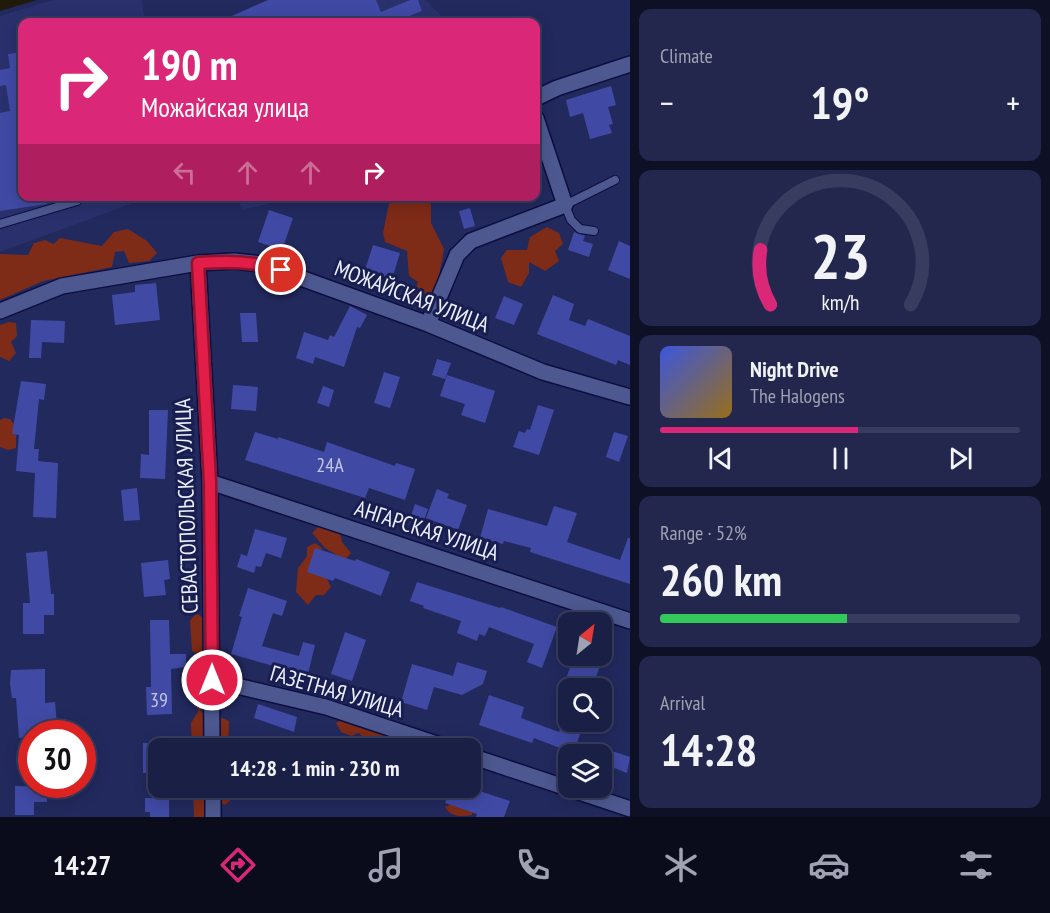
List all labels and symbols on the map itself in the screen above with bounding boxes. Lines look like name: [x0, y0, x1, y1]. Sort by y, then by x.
pin: [255, 244, 306, 295]
street label: МОЖАЙСКАЯ УЛИЦА: [331, 254, 494, 339]
street label: СЕВАСТОПОЛЬСКАЯ УЛИЦА: [168, 397, 204, 614]
house number: 24А: [316, 452, 344, 478]
street label: АНГАРСКАЯ УЛИЦА: [351, 494, 503, 567]
north arrow: [558, 612, 612, 666]
position arrow: [180, 648, 244, 712]
street label: ГАЗЕТНАЯ УЛИЦА: [267, 659, 408, 724]
house number: 39: [150, 687, 168, 713]
speed limit sign: 30: [18, 720, 96, 798]

